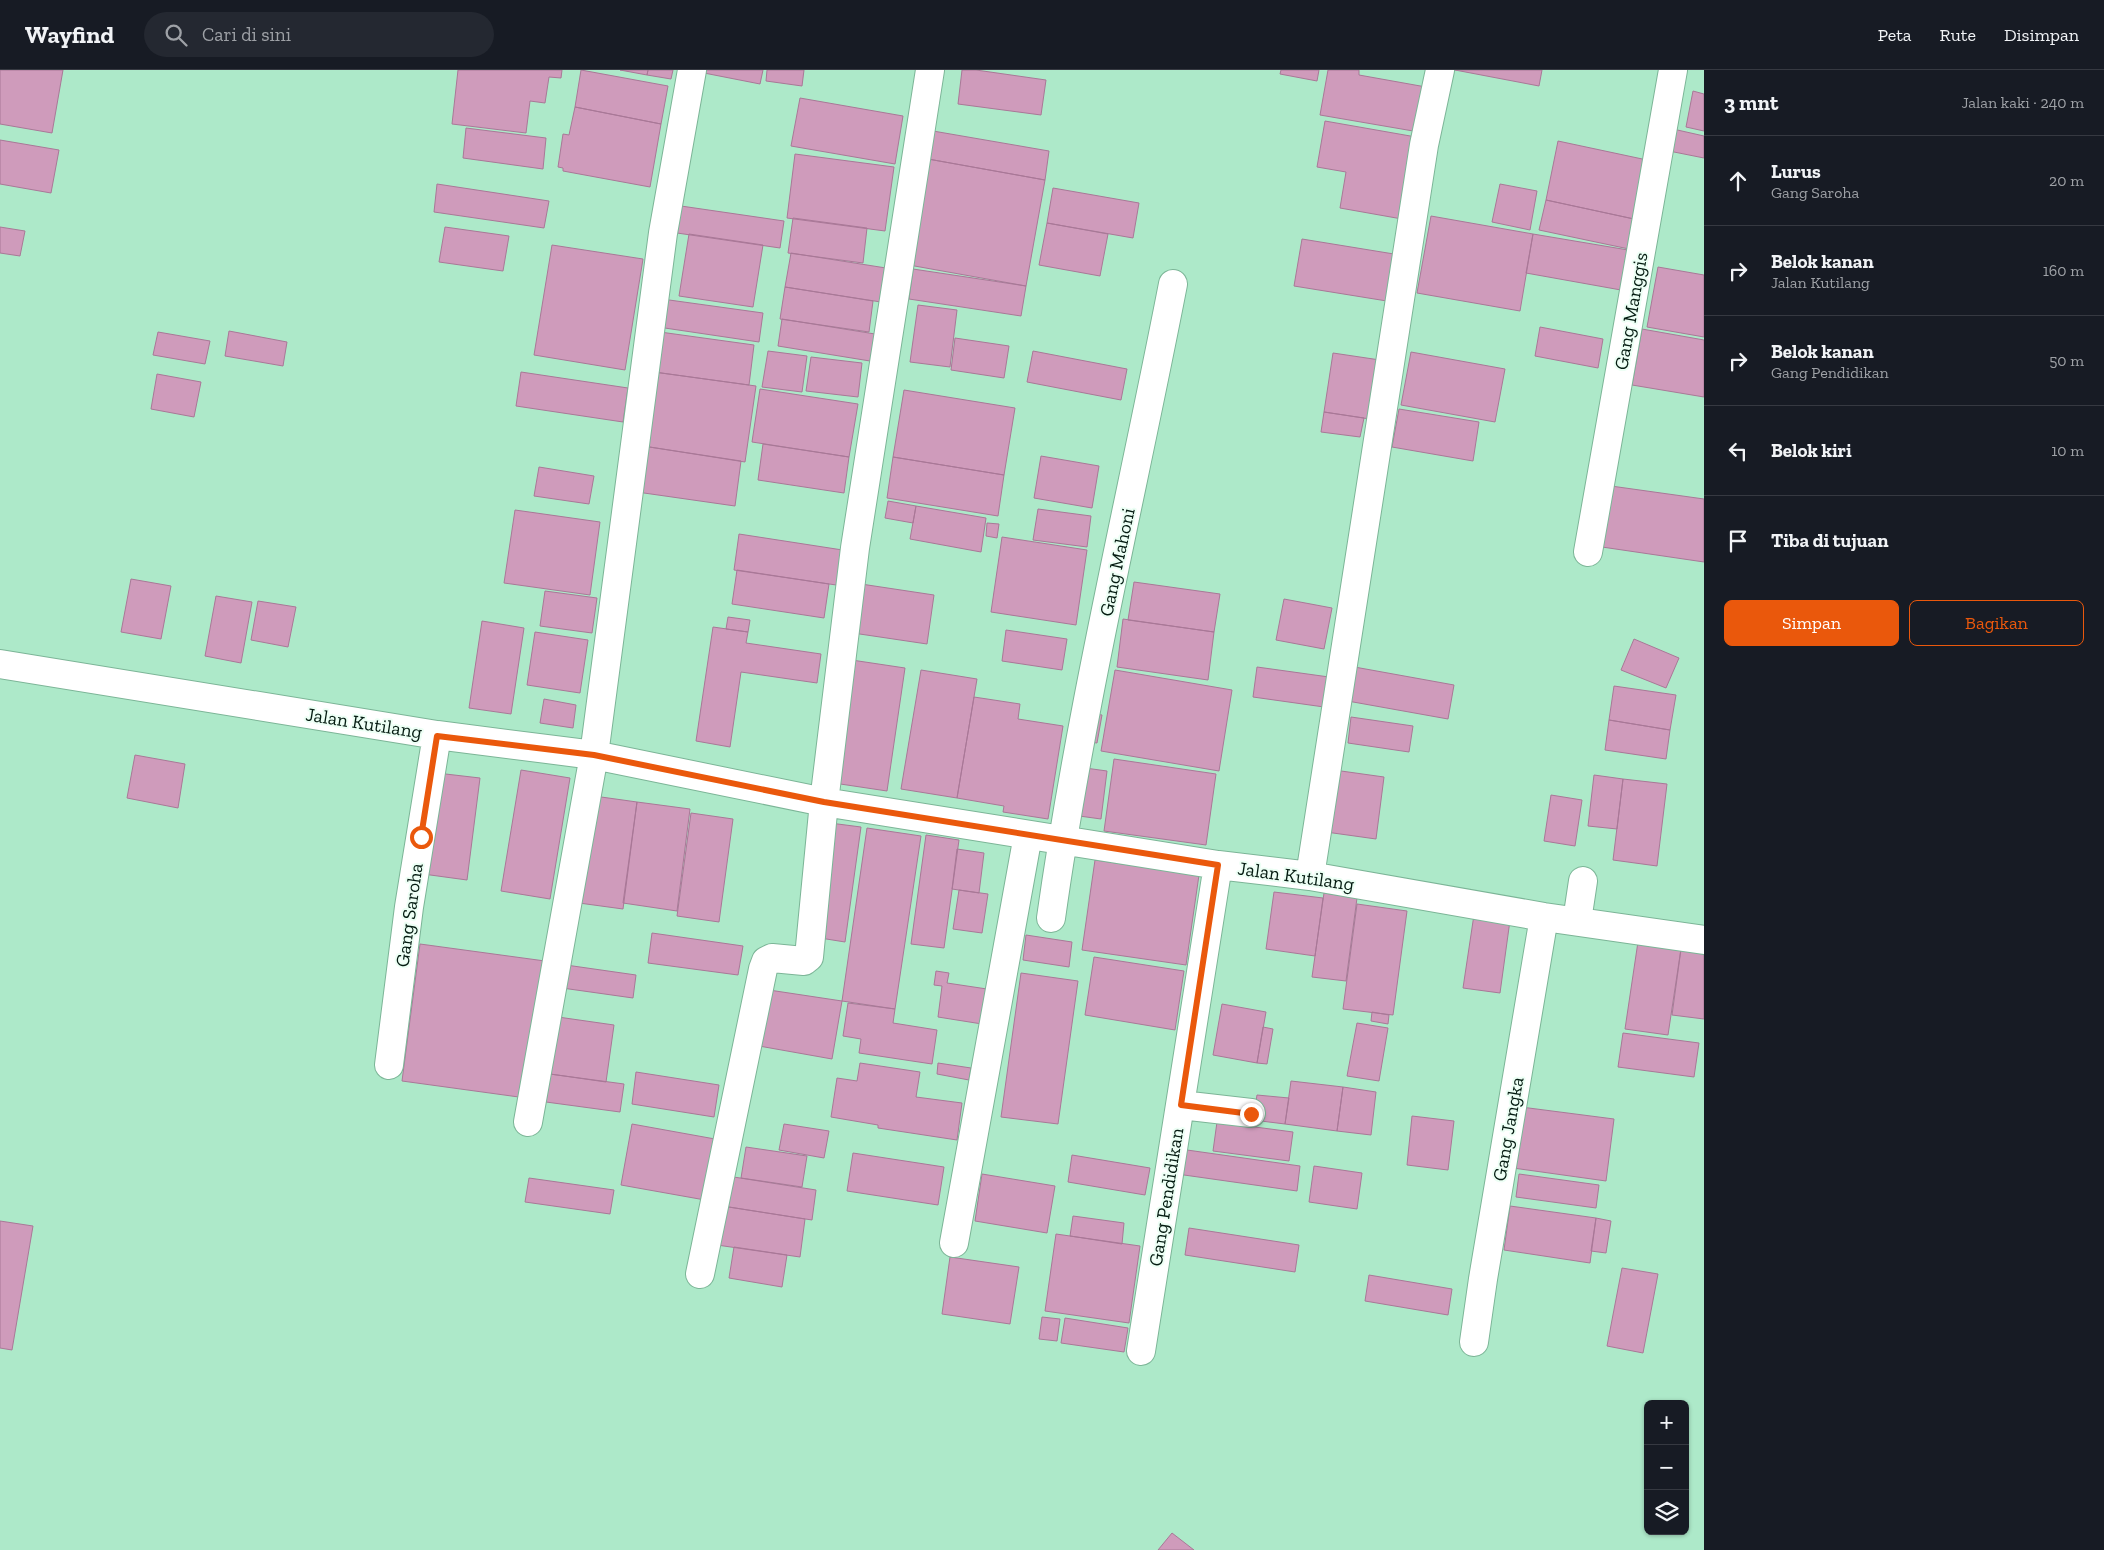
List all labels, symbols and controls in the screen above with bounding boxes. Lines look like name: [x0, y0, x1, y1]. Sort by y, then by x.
search box: [144, 12, 494, 57]
text: Wayfind: [25, 20, 114, 49]
icon: search: [162, 21, 190, 49]
text: Cari di sini: [202, 23, 291, 46]
text: Peta: [1878, 24, 1912, 46]
text: Rute: [1940, 24, 1976, 46]
text: Disimpan: [2004, 24, 2079, 46]
text: 3 mnt: [1724, 90, 1778, 115]
text: Jalan kaki · 240 m: [1961, 93, 2084, 112]
text: Lurus: [1771, 160, 1821, 183]
icon: ahead: [1724, 167, 1752, 195]
text: 20 m: [2049, 171, 2084, 190]
text: Gang Saroha: [1771, 183, 1859, 202]
street label: Gang Manggis: [1609, 250, 1653, 372]
text: Belok kanan: [1771, 250, 1874, 273]
icon: right: [1724, 257, 1752, 285]
text: 160 m: [2043, 261, 2084, 280]
text: Jalan Kutilang: [1771, 273, 1870, 292]
text: Belok kanan: [1771, 340, 1874, 363]
icon: right: [1724, 347, 1752, 375]
text: 50 m: [2049, 351, 2084, 370]
text: Gang Pendidikan: [1771, 363, 1889, 382]
icon: left: [1724, 437, 1752, 465]
text: Belok kiri: [1771, 439, 1852, 462]
text: 10 m: [2051, 441, 2084, 460]
street label: Gang Mahoni: [1094, 506, 1140, 618]
icon: arrive: [1724, 527, 1752, 555]
text: Tiba di tujuan: [1771, 529, 1888, 552]
button: Simpan: [1724, 600, 1899, 646]
button: Bagikan: [1909, 600, 2084, 646]
street label: Jalan Kutilang: [304, 702, 424, 744]
route start: [410, 826, 433, 849]
street label: Jalan Kutilang: [1236, 856, 1356, 896]
street label: Gang Saroha: [390, 862, 428, 968]
street label: Gang Jangka: [1488, 1075, 1528, 1183]
route end: [1240, 1103, 1263, 1126]
street label: Gang Pendidikan: [1144, 1126, 1188, 1268]
map controls: [1644, 1400, 1689, 1535]
button: +: [1644, 1400, 1689, 1445]
button: −: [1644, 1445, 1689, 1490]
button: layers: [1644, 1490, 1689, 1535]

